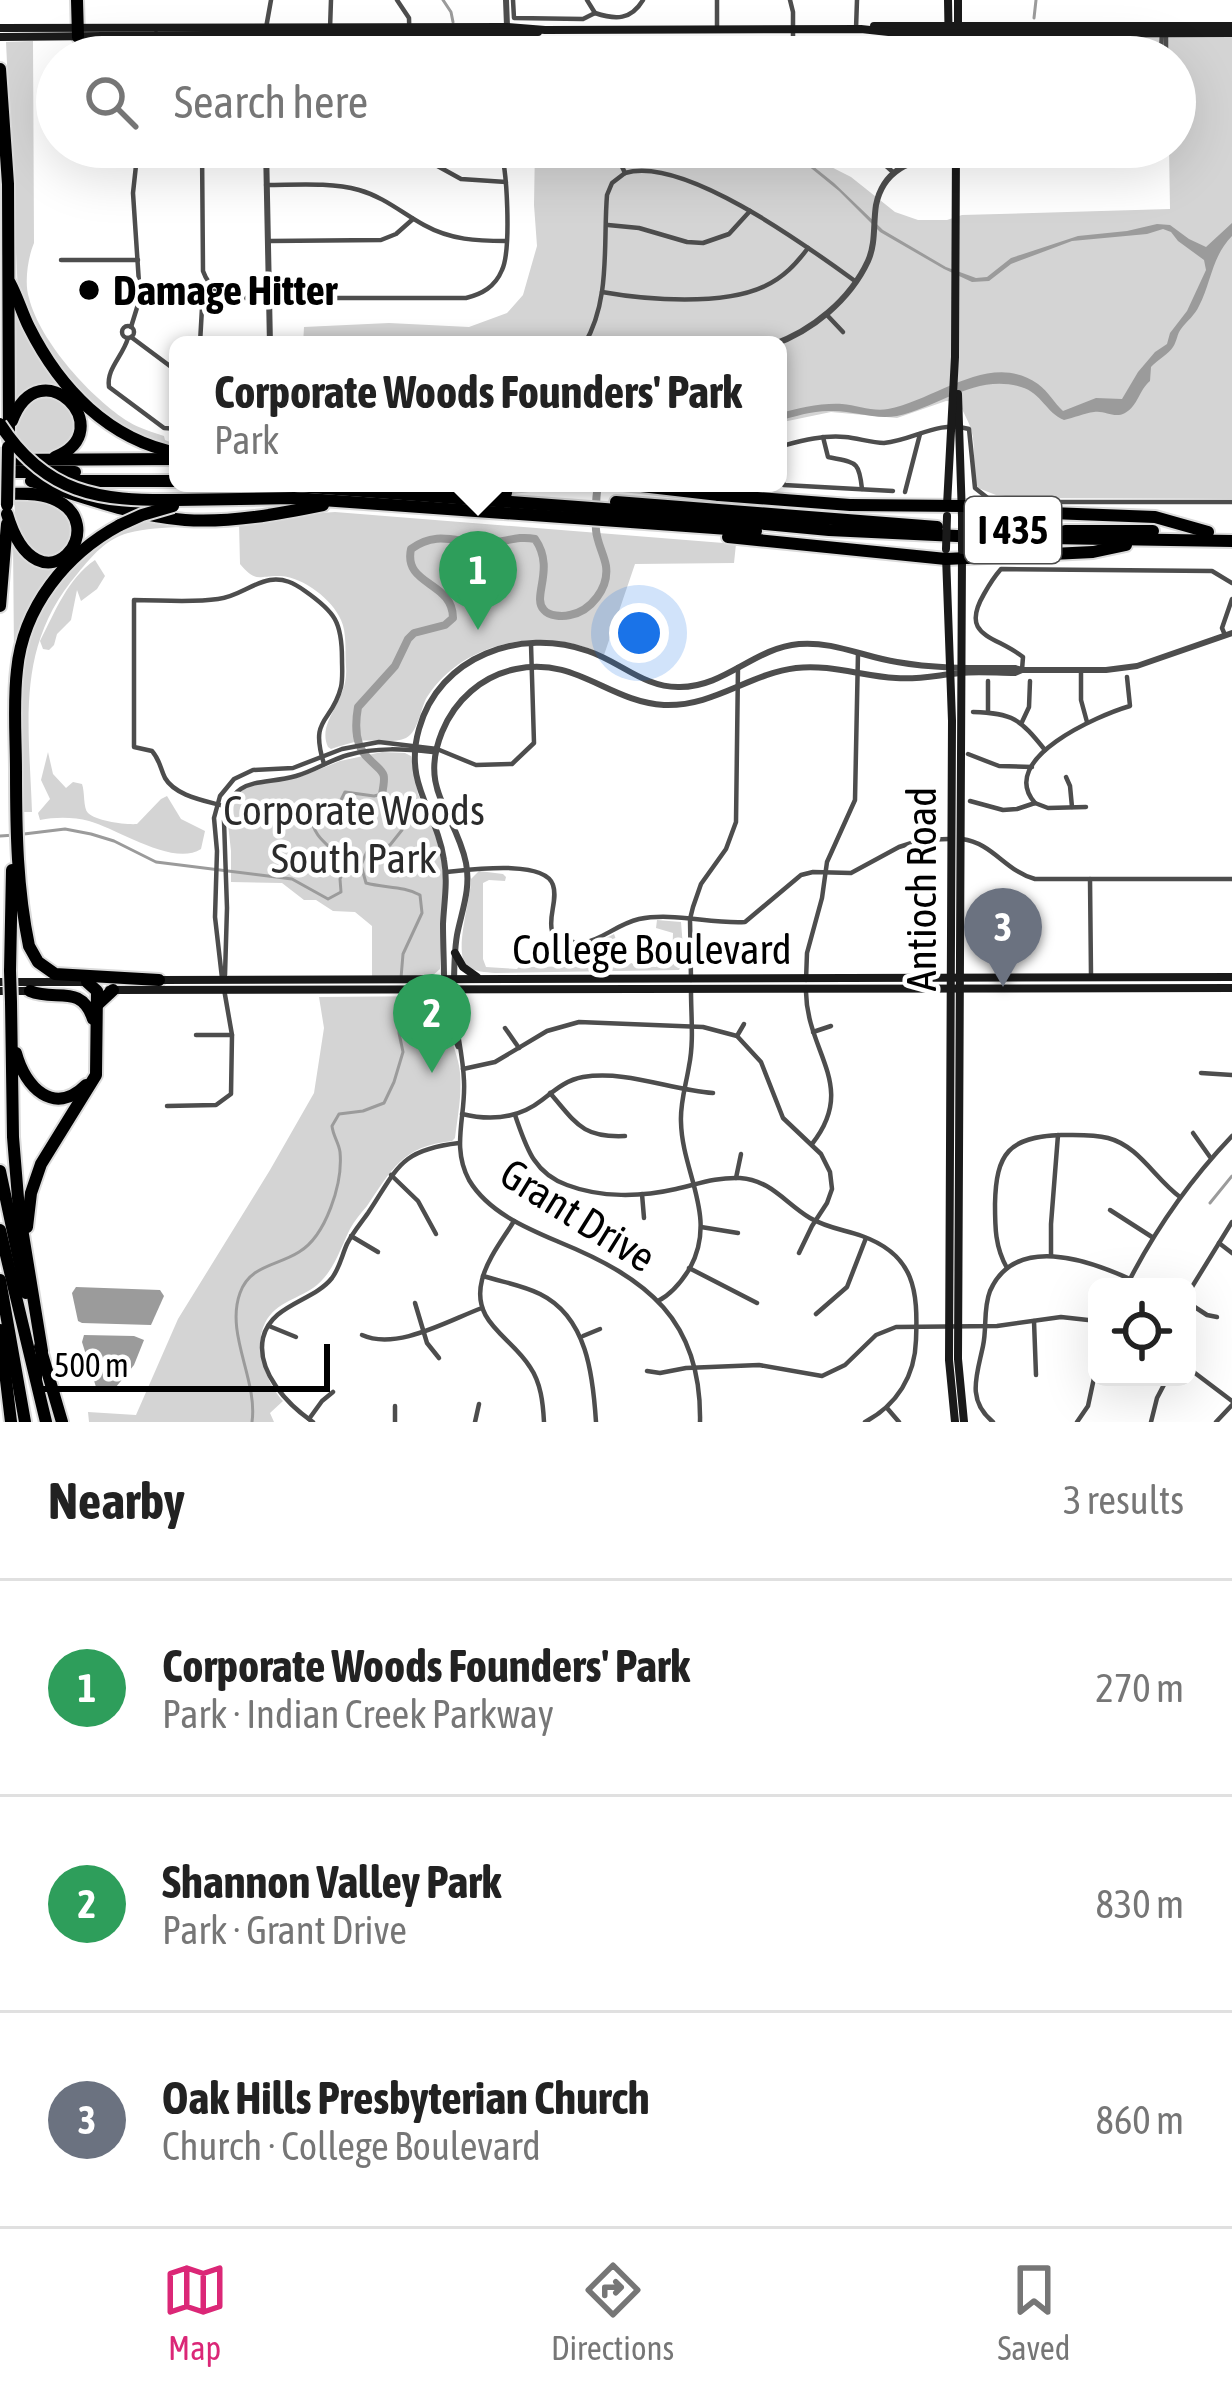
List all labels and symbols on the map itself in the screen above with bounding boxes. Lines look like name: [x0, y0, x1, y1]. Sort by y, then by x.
place label: Damage Hitter: [113, 266, 339, 314]
marker: Damage Hitter: [76, 277, 102, 303]
road number: I 435: [965, 497, 1061, 563]
pin: 1: [439, 531, 517, 630]
your location: [609, 603, 669, 663]
park label: Corporate Woods South Park: [223, 786, 485, 882]
street label: Antioch Road: [897, 787, 945, 991]
pin: 3: [964, 888, 1042, 987]
street label: College Boulevard: [512, 925, 792, 973]
pin: 2: [393, 974, 471, 1073]
street label: Grant Drive: [492, 1149, 664, 1281]
scale bar: [36, 1338, 330, 1391]

